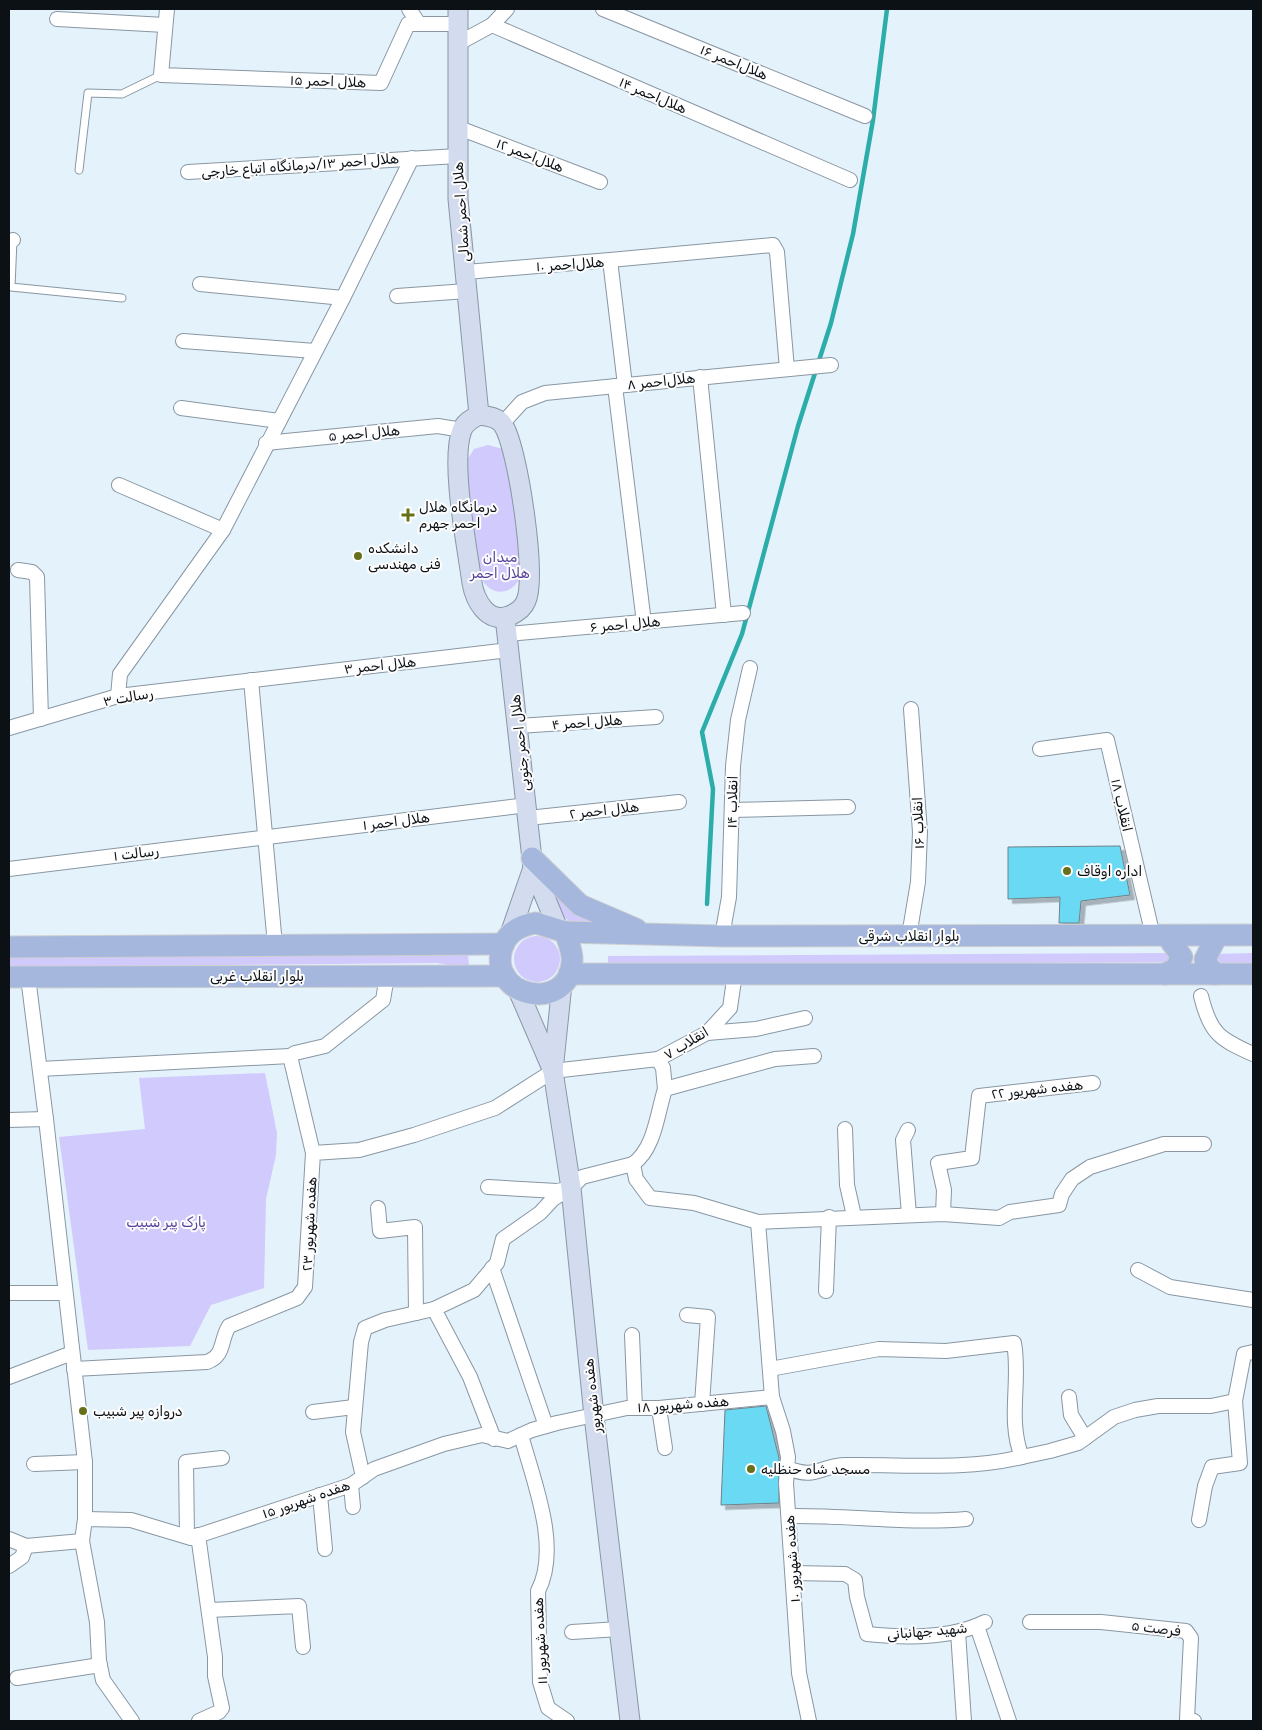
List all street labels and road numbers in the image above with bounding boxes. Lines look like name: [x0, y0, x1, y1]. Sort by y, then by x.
street label: هلال‌احمر ۱۶: [697, 41, 770, 84]
street label: هلال احمر ۱۵: [290, 72, 366, 91]
street label: هلال‌احمر ۱۴: [616, 74, 689, 117]
street label: هلال‌احمر ۱۲: [494, 135, 566, 176]
street label: هلال احمر ۱۳/درمانگاه اتباع خارجی: [201, 150, 400, 183]
street label: هلال احمر شمالی: [450, 161, 473, 263]
street label: هلال‌احمر ۱۰: [535, 254, 605, 275]
street label: هلال‌احمر ۸: [626, 369, 696, 394]
street label: هلال احمر ۵: [327, 422, 401, 445]
street label: هلال احمر ۶: [589, 613, 661, 636]
street label: هلال احمر ۳: [343, 653, 417, 678]
street label: رسالت ۳: [102, 685, 154, 710]
street label: هلال احمر جنوبی: [507, 694, 534, 792]
street label: هلال احمر ۴: [551, 712, 623, 733]
street label: انقلاب ۱۴: [724, 775, 741, 829]
street label: انقلاب ۱۸: [1107, 777, 1136, 833]
street label: انقلاب ۱۶: [909, 796, 928, 850]
street label: هلال احمر ۲: [568, 798, 640, 823]
street label: هلال احمر ۱: [362, 809, 431, 834]
street label: رسالت ۱: [112, 842, 160, 865]
street label: بلوار انقلاب شرقی: [858, 928, 960, 945]
street label: بلوار انقلاب غربی: [210, 968, 304, 985]
street label: انقلاب ۷: [661, 1023, 712, 1063]
street label: هفده شهریور ۲۲: [990, 1076, 1084, 1103]
street label: هفده شهریور ۲۳: [299, 1176, 320, 1272]
street label: هفده شهریور: [580, 1358, 605, 1435]
street label: هفده شهریور ۱۸: [637, 1393, 729, 1416]
street label: هفده شهریور ۱۵: [260, 1477, 352, 1522]
street label: هفده شهریور ۱۰: [781, 1515, 804, 1603]
street label: هفده شهریور ۱۱: [530, 1597, 551, 1685]
street label: فرصت ۵: [1130, 1617, 1182, 1640]
street label: شهید جهانبانی: [886, 1620, 968, 1643]

